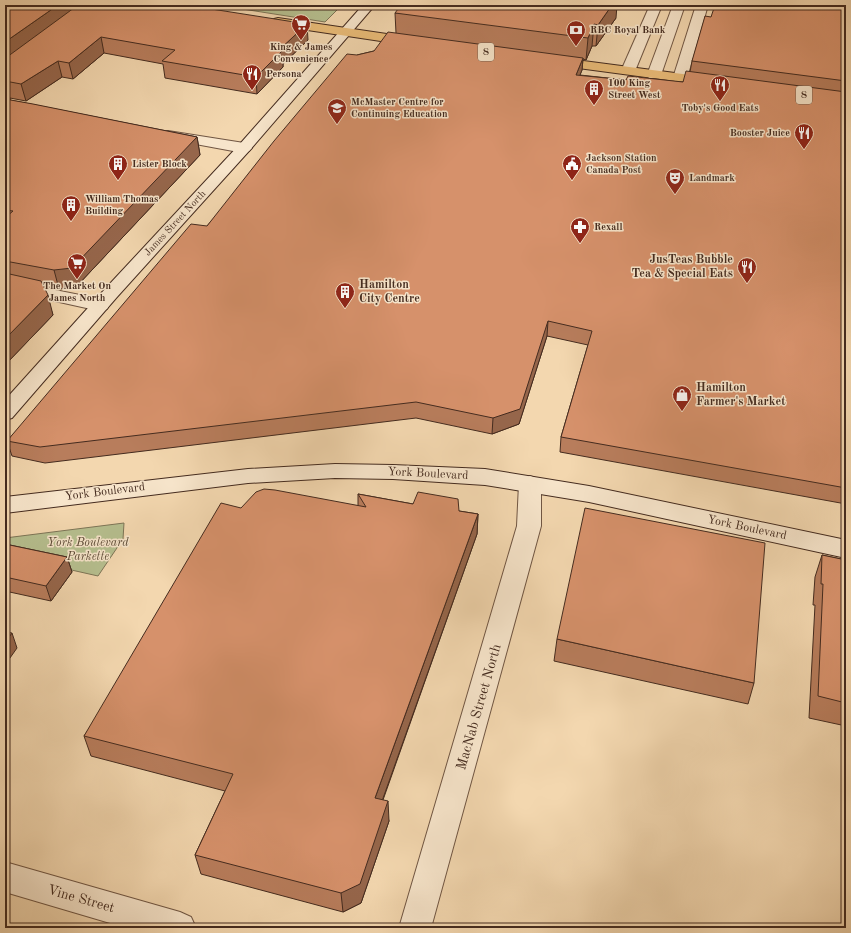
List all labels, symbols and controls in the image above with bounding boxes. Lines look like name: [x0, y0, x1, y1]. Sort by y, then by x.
supermarket icon: King & James Convenience: [290, 13, 312, 41]
bank icon: RBC Royal Bank: [565, 19, 587, 47]
place label: RBC Royal Bank: [590, 25, 666, 35]
place label: King & James Convenience: [270, 42, 332, 64]
road number: 8: [478, 43, 494, 61]
restaurant icon: Persona: [241, 63, 263, 91]
place label: Persona: [266, 69, 302, 79]
restaurant icon: Toby's Good Eats: [709, 74, 731, 102]
building icon: 100 King Street West: [583, 78, 605, 106]
place label: 100 King Street West: [608, 78, 661, 100]
road number: 8: [796, 86, 812, 104]
school or university icon: McMaster Centre for Continuing Education: [326, 97, 348, 125]
place label: McMaster Centre for Continuing Education: [351, 97, 448, 119]
place label: Toby's Good Eats: [682, 103, 758, 113]
restaurant icon: Booster Juice: [793, 122, 815, 150]
place label: Booster Juice: [730, 128, 790, 138]
building icon: Lister Block: [107, 153, 129, 181]
public building icon: Jackson Station Canada Post: [561, 153, 583, 181]
place label: Jackson Station Canada Post: [586, 153, 657, 175]
place label: Lister Block: [132, 159, 187, 169]
theatre icon: Landmark: [664, 167, 686, 195]
place label: Landmark: [689, 173, 735, 183]
street label: James Street North: [142, 188, 208, 258]
building icon: William Thomas Building: [60, 194, 82, 222]
place label: William Thomas Building: [85, 194, 158, 216]
pharmacy icon: Rexall: [569, 216, 591, 244]
place label: Rexall: [594, 222, 622, 232]
supermarket icon: The Market On James North: [66, 252, 88, 280]
place label: JusTeas Bubble Tea & Special Eats: [631, 254, 733, 280]
restaurant icon: JusTeas Bubble Tea & Special Eats: [736, 256, 758, 284]
place label: Hamilton City Centre: [359, 279, 420, 305]
place label: The Market On James North: [43, 281, 111, 303]
building icon: Hamilton City Centre: [334, 281, 356, 309]
place label: Hamilton Farmer's Market: [696, 382, 786, 408]
shop icon: Hamilton Farmer's Market: [671, 384, 693, 412]
street label: York Boulevard: [387, 466, 469, 482]
street label: York Boulevard: [64, 481, 146, 503]
street label: York Boulevard: [706, 514, 788, 542]
park label: York Boulevard Parkette: [47, 537, 129, 563]
street label: MacNab Street North: [454, 642, 504, 772]
street label: Vine Street: [46, 883, 116, 915]

